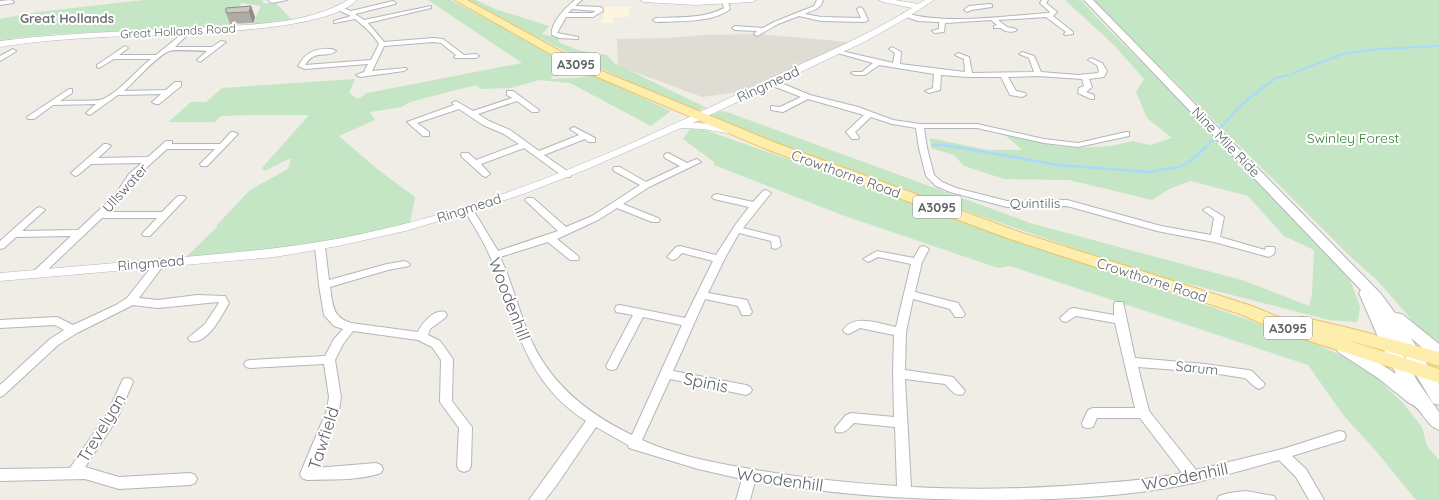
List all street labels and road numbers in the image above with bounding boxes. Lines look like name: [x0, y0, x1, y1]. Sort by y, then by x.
street label: Great Hollands Road: [120, 20, 236, 42]
road number: A3095: [552, 53, 600, 75]
street label: Ringmead: [734, 62, 802, 106]
street label: Nine Mile Ride: [1188, 103, 1264, 181]
street label: Crowthorne Road: [789, 146, 903, 202]
street label: Ullswater: [98, 159, 152, 216]
street label: Ringmead: [434, 189, 504, 227]
street label: Quintilis: [1010, 194, 1060, 212]
road number: A3095: [913, 196, 961, 218]
street label: Ringmead: [117, 251, 185, 275]
street label: Woodenhill: [485, 254, 535, 344]
street label: Crowthorne Road: [1095, 254, 1209, 306]
road number: A3095: [1264, 317, 1312, 339]
street label: Sarum: [1175, 357, 1219, 379]
street label: Spinis: [682, 367, 730, 397]
street label: Trevelyan: [72, 390, 130, 466]
street label: Tawfield: [303, 404, 343, 472]
street label: Woodenhill: [1140, 457, 1230, 495]
street label: Woodenhill: [735, 463, 825, 495]

